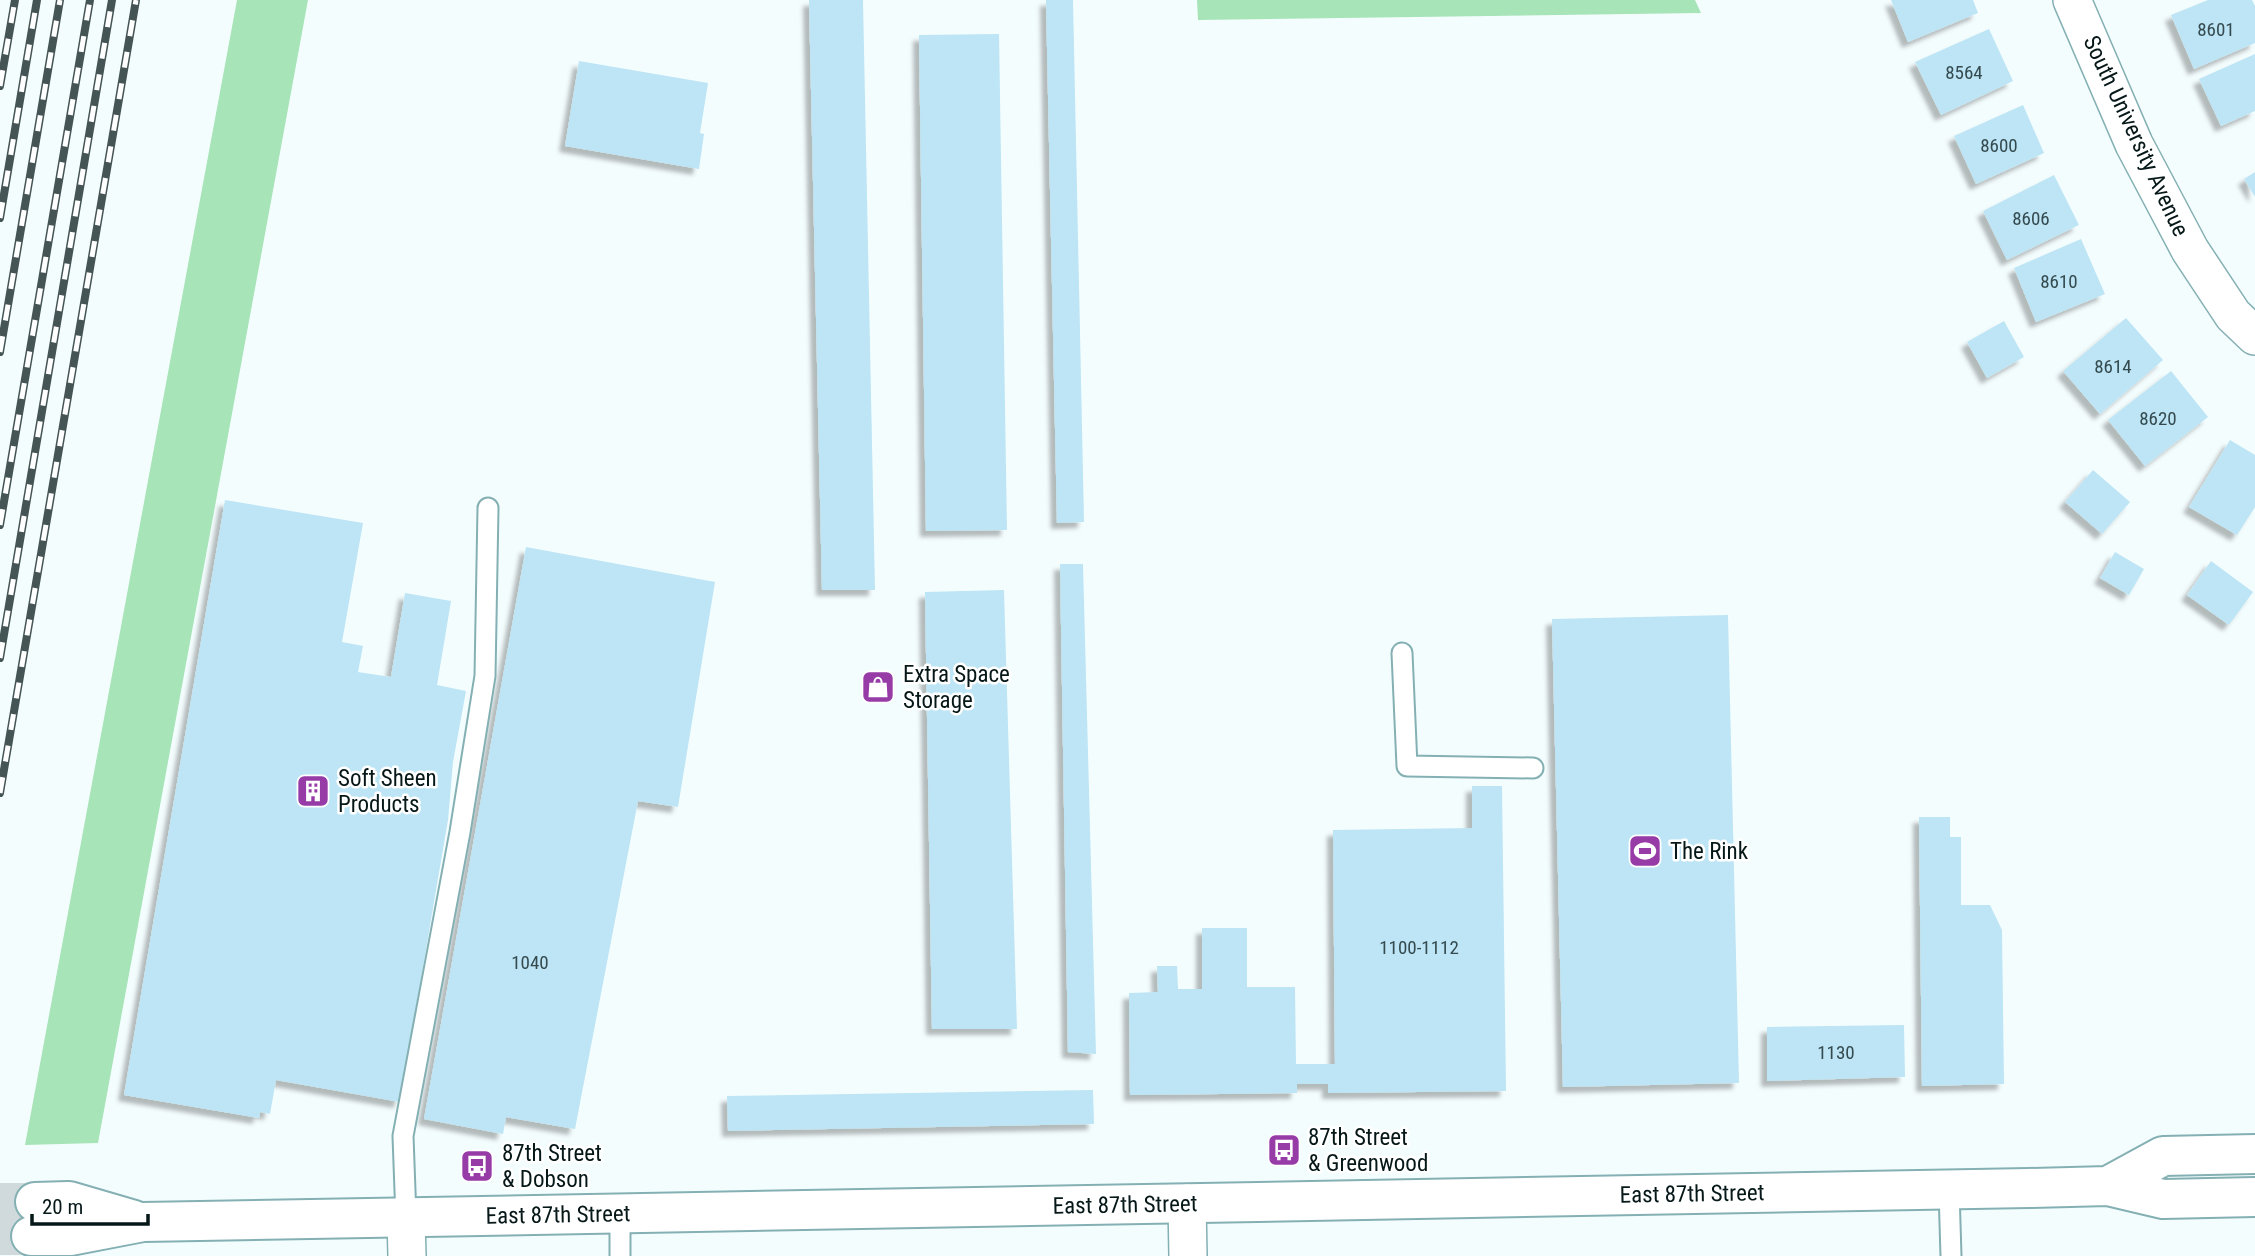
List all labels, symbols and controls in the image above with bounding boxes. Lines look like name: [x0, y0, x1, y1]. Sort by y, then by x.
house number: 8601: [2197, 18, 2235, 41]
street label: South University Avenue: [2078, 31, 2194, 241]
house number: 8564: [1945, 61, 1983, 84]
house number: 8600: [1980, 134, 2018, 157]
house number: 8606: [2012, 207, 2050, 230]
house number: 8610: [2040, 270, 2078, 293]
house number: 8614: [2094, 355, 2132, 378]
house number: 8620: [2139, 407, 2177, 430]
place label: Extra Space Storage: [903, 661, 1010, 714]
shop icon: Extra Space Storage: [859, 668, 897, 706]
place label: Soft Sheen Products: [338, 765, 437, 818]
building icon: Soft Sheen Products: [294, 772, 332, 810]
sports icon: The Rink: [1626, 832, 1664, 870]
place label: The Rink: [1670, 838, 1749, 865]
house number: 1100-1112: [1379, 936, 1459, 959]
house number: 1040: [511, 951, 549, 974]
house number: 1130: [1817, 1041, 1855, 1064]
place label: 87th Street & Greenwood: [1308, 1124, 1428, 1177]
bus stop icon: 87th Street & Greenwood: [1265, 1131, 1303, 1169]
place label: 87th Street & Dobson: [502, 1140, 602, 1193]
bus stop icon: 87th Street & Dobson: [458, 1147, 496, 1185]
street label: East 87th Street: [1619, 1179, 1765, 1209]
scale bar: [32, 1182, 147, 1226]
street label: East 87th Street: [1052, 1190, 1198, 1220]
text: 20 m: [42, 1195, 83, 1219]
street label: East 87th Street: [485, 1200, 631, 1230]

